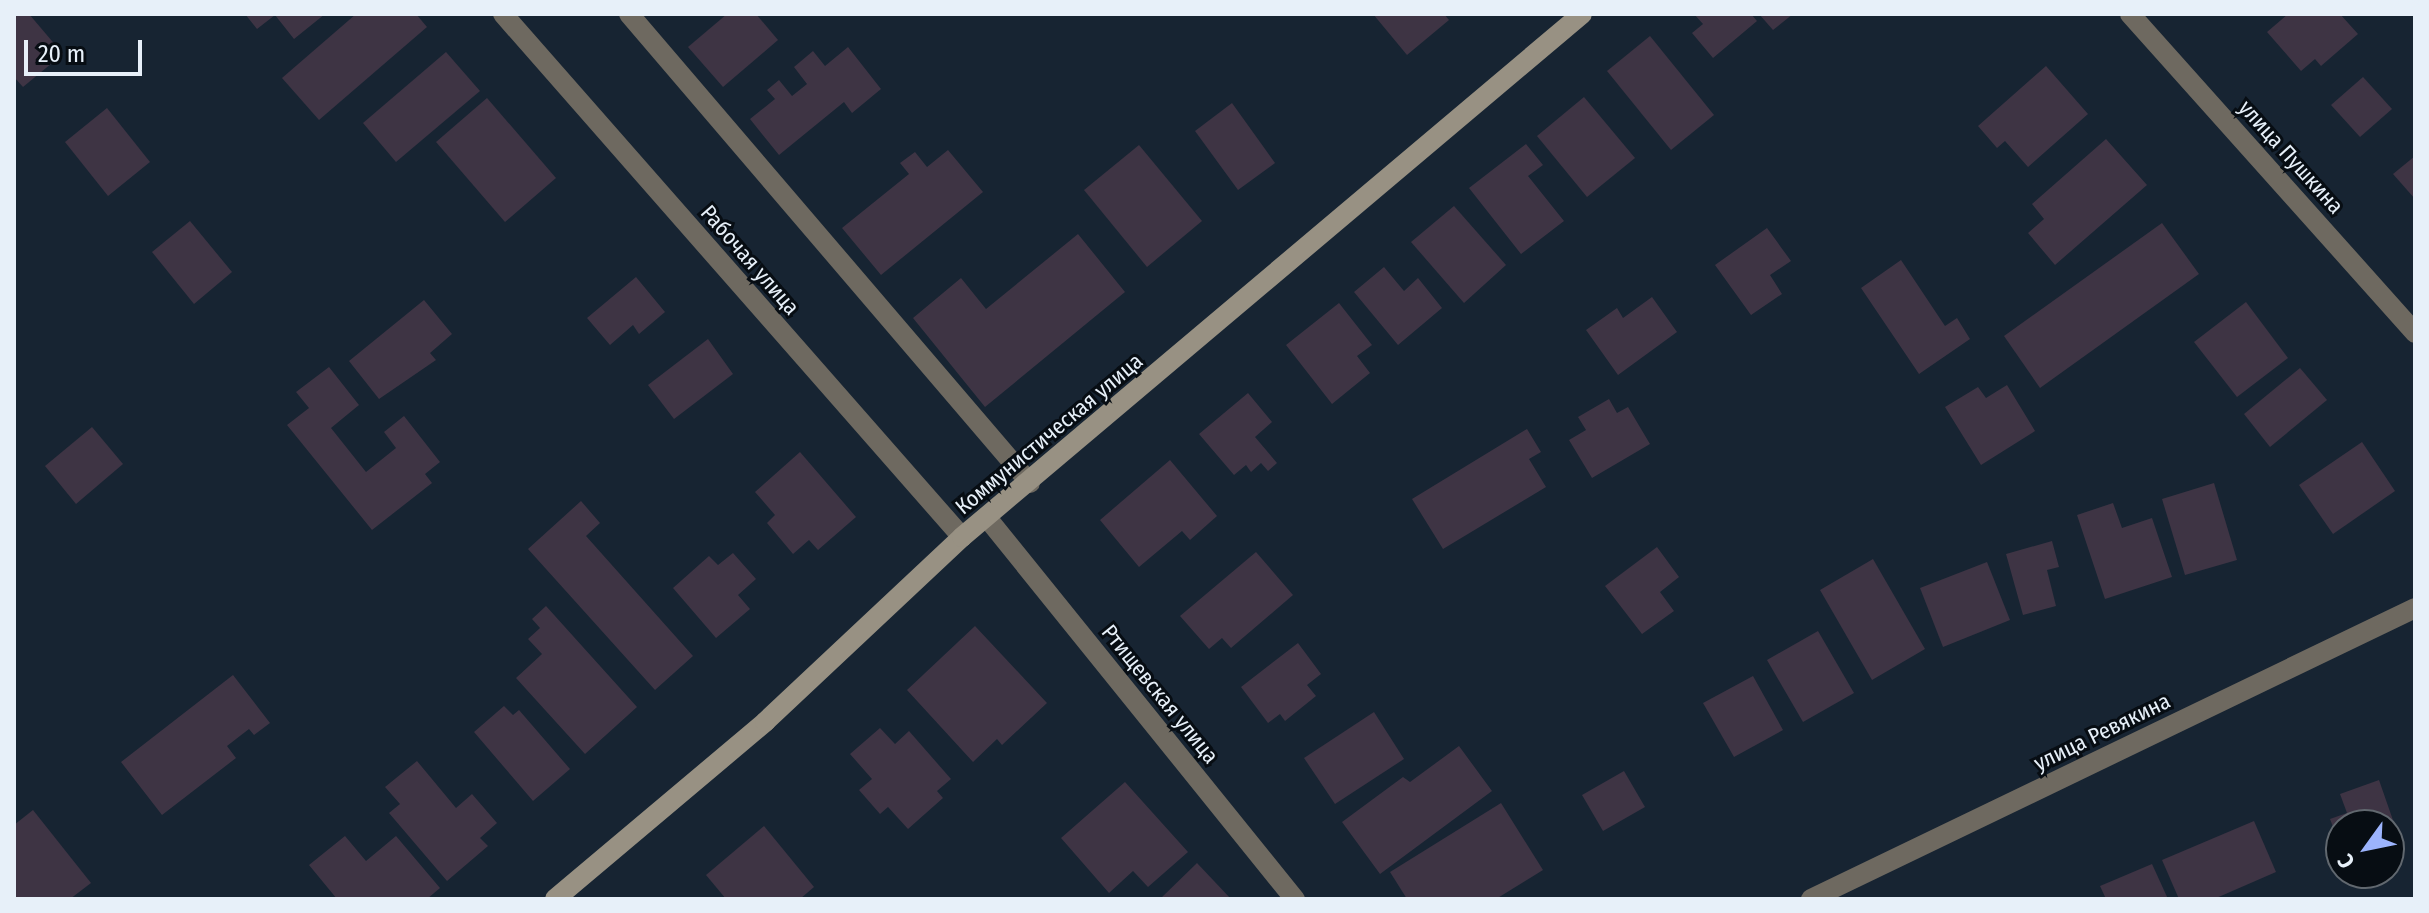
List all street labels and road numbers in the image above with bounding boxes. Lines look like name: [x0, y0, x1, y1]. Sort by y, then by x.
street label: улица Пушкина: [2233, 95, 2349, 219]
street label: Рабочая улица: [695, 200, 805, 320]
street label: Коммунистическая улица: [950, 348, 1148, 520]
street label: Ртищевская улица: [1096, 619, 1224, 769]
street label: улица Ревякина: [2029, 688, 2175, 776]

